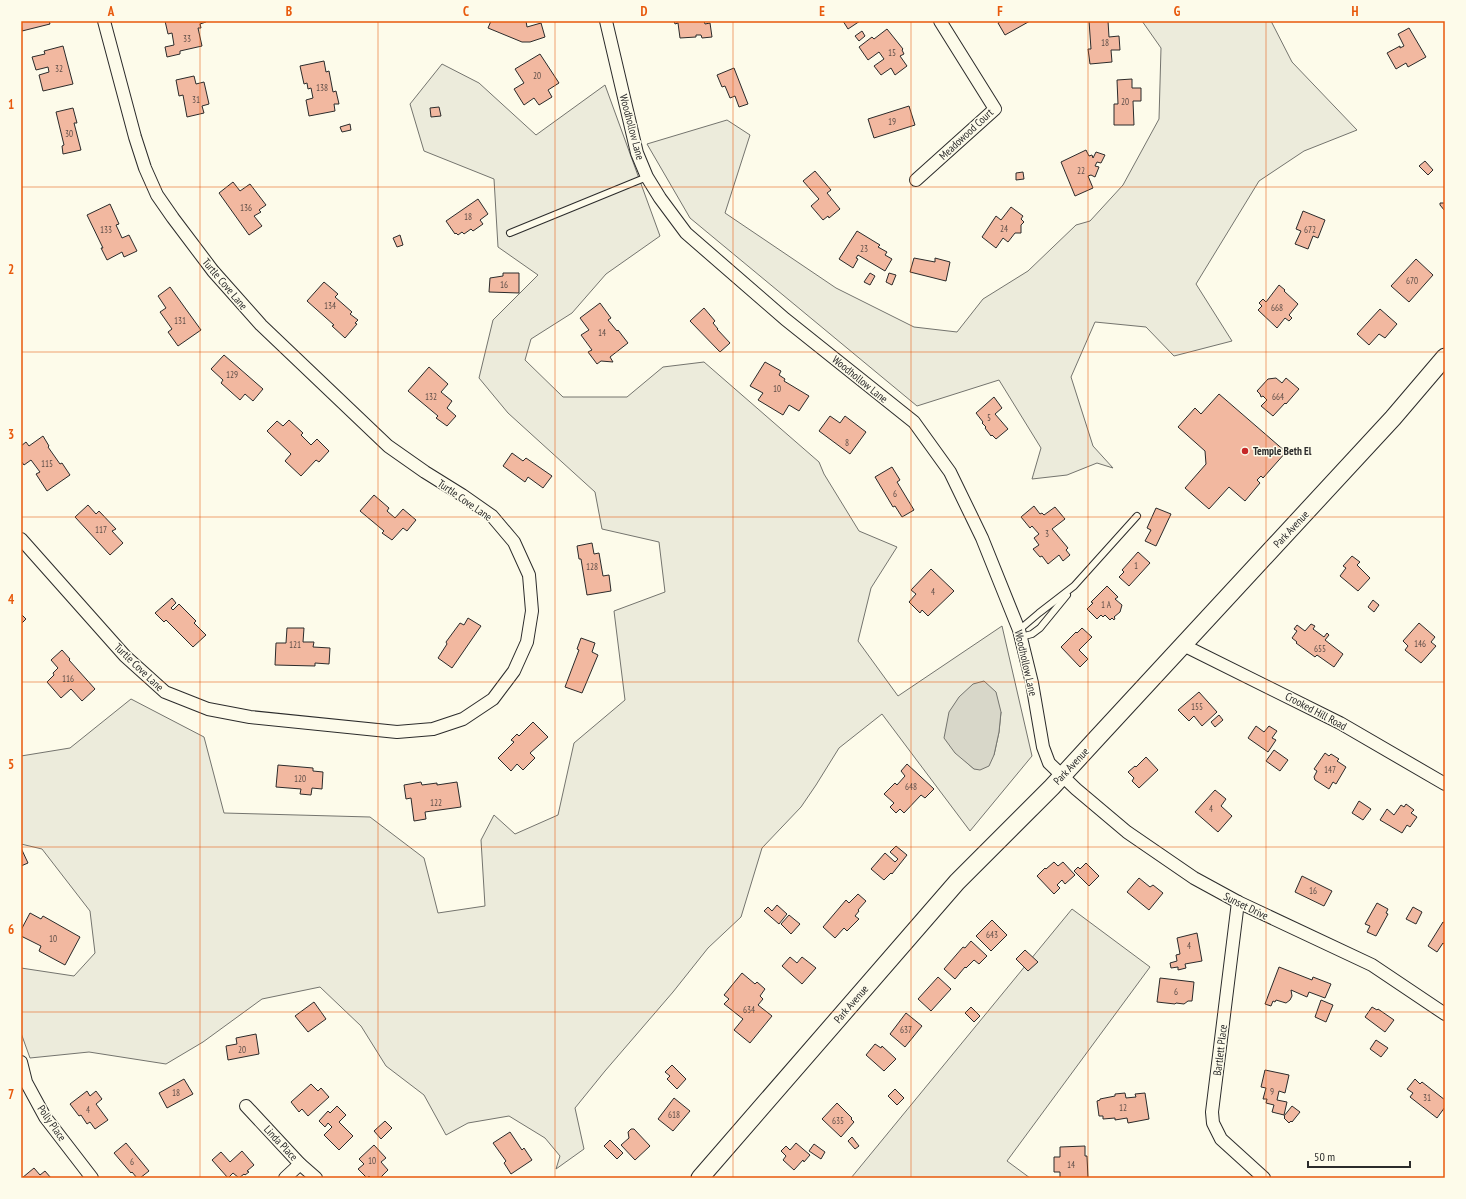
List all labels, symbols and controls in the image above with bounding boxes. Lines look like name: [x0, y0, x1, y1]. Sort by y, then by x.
text: A: [107, 3, 115, 20]
text: B: [286, 3, 292, 20]
text: C: [463, 3, 469, 20]
text: D: [641, 3, 648, 20]
text: E: [819, 3, 825, 20]
text: F: [997, 3, 1003, 20]
text: G: [1174, 3, 1181, 20]
text: H: [1352, 3, 1359, 20]
house number: 33: [183, 33, 191, 44]
house number: 18: [1101, 37, 1109, 48]
house number: 15: [888, 47, 896, 58]
house number: 32: [55, 63, 63, 74]
house number: 20: [533, 70, 541, 81]
house number: 138: [316, 82, 328, 93]
street label: Woodhollow Lane: [617, 93, 648, 162]
house number: 31: [192, 94, 200, 105]
text: 1: [8, 96, 14, 113]
house number: 20: [1121, 96, 1129, 107]
street label: Meadowood Court: [936, 105, 996, 163]
house number: 19: [888, 116, 896, 127]
house number: 30: [65, 128, 73, 139]
house number: 22: [1077, 165, 1085, 176]
house number: 136: [240, 202, 252, 213]
house number: 18: [464, 211, 472, 222]
house number: 24: [1000, 223, 1008, 234]
house number: 133: [100, 224, 112, 235]
house number: 672: [1304, 224, 1316, 235]
house number: 23: [860, 243, 868, 254]
street label: Turtle Cove Lane: [199, 255, 251, 313]
text: 2: [8, 261, 14, 278]
house number: 670: [1406, 275, 1418, 286]
house number: 16: [500, 279, 508, 290]
house number: 134: [324, 300, 336, 311]
house number: 668: [1271, 302, 1283, 313]
house number: 131: [174, 315, 186, 326]
house number: 14: [598, 327, 606, 338]
street label: Woodhollow Lane: [829, 352, 891, 406]
house number: 129: [226, 369, 238, 380]
house number: 10: [773, 383, 781, 394]
house number: 132: [425, 391, 437, 402]
house number: 664: [1272, 391, 1284, 402]
house number: 5: [987, 412, 991, 423]
text: 3: [8, 426, 14, 443]
house number: 8: [845, 437, 849, 448]
place label: Temple Beth El: [1253, 444, 1312, 458]
marker: Temple Beth El: [1240, 446, 1250, 456]
house number: 115: [41, 458, 53, 469]
street label: Turtle Cove Lane: [435, 476, 495, 524]
house number: 6: [893, 488, 897, 499]
street label: Park Avenue: [1270, 507, 1312, 551]
house number: 117: [95, 524, 107, 535]
house number: 3: [1045, 528, 1049, 539]
house number: 1: [1134, 560, 1138, 571]
house number: 128: [586, 561, 598, 572]
house number: 4: [931, 586, 935, 597]
text: 4: [8, 591, 15, 608]
house number: 1 A: [1101, 599, 1112, 610]
street label: Woodhollow Lane: [1012, 629, 1041, 698]
house number: 146: [1414, 638, 1426, 649]
house number: 121: [289, 639, 301, 650]
street label: Turtle Cove Lane: [111, 640, 167, 694]
house number: 655: [1314, 643, 1326, 654]
house number: 116: [62, 673, 74, 684]
street label: Crooked Hill Road: [1283, 689, 1349, 733]
house number: 155: [1191, 701, 1203, 712]
street label: Park Avenue: [1050, 744, 1092, 788]
text: 5: [8, 756, 14, 773]
house number: 147: [1324, 764, 1336, 775]
house number: 120: [294, 773, 306, 784]
house number: 648: [905, 781, 917, 792]
house number: 122: [430, 797, 442, 808]
house number: 4: [1209, 803, 1213, 814]
house number: 16: [1309, 885, 1317, 896]
street label: Sunset Drive: [1221, 889, 1271, 923]
text: 6: [8, 921, 14, 938]
house number: 643: [986, 929, 998, 940]
house number: 10: [49, 933, 57, 944]
house number: 4: [1187, 940, 1191, 951]
street label: Park Avenue: [831, 982, 872, 1026]
house number: 6: [1174, 986, 1178, 997]
house number: 634: [743, 1004, 755, 1015]
street label: Bartlett Place: [1210, 1023, 1230, 1076]
house number: 637: [900, 1024, 912, 1035]
house number: 20: [238, 1044, 246, 1055]
text: 7: [8, 1086, 14, 1103]
house number: 9: [1270, 1086, 1274, 1097]
house number: 18: [172, 1087, 180, 1098]
house number: 31: [1423, 1092, 1431, 1103]
street label: Polly Place: [35, 1102, 70, 1144]
house number: 12: [1119, 1102, 1127, 1113]
house number: 4: [86, 1104, 90, 1115]
house number: 618: [668, 1109, 680, 1120]
house number: 635: [832, 1115, 844, 1126]
street label: Linda Place: [261, 1122, 301, 1164]
scale bar: [1308, 1143, 1410, 1169]
text: 50 m: [1314, 1149, 1335, 1164]
house number: 10: [368, 1155, 376, 1166]
house number: 6: [130, 1156, 134, 1167]
house number: 14: [1067, 1159, 1075, 1170]

